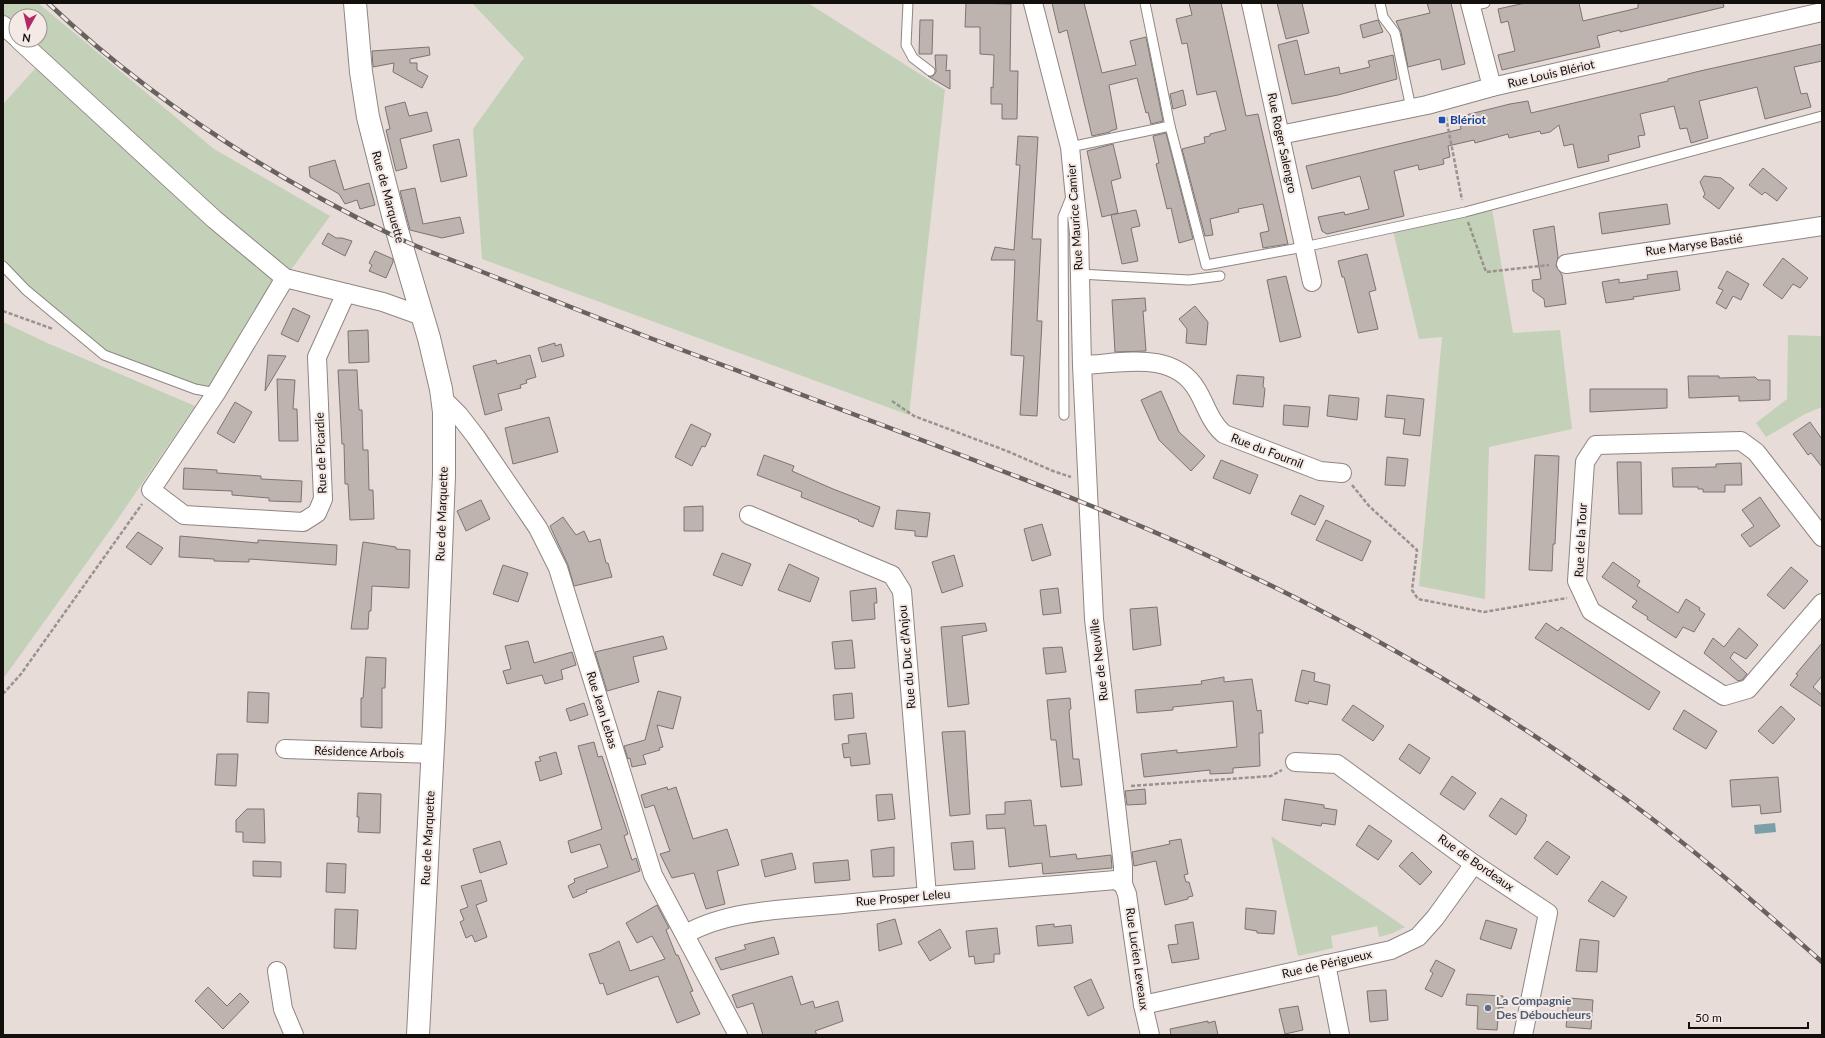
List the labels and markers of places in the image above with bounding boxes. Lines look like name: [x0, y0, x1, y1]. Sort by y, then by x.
place label: Blériot: [1450, 112, 1486, 127]
marker: Blériot: [1437, 115, 1447, 125]
place label: La Compagnie Des Déboucheurs: [1496, 993, 1591, 1022]
marker: La Compagnie Des Déboucheurs: [1483, 1003, 1493, 1013]

